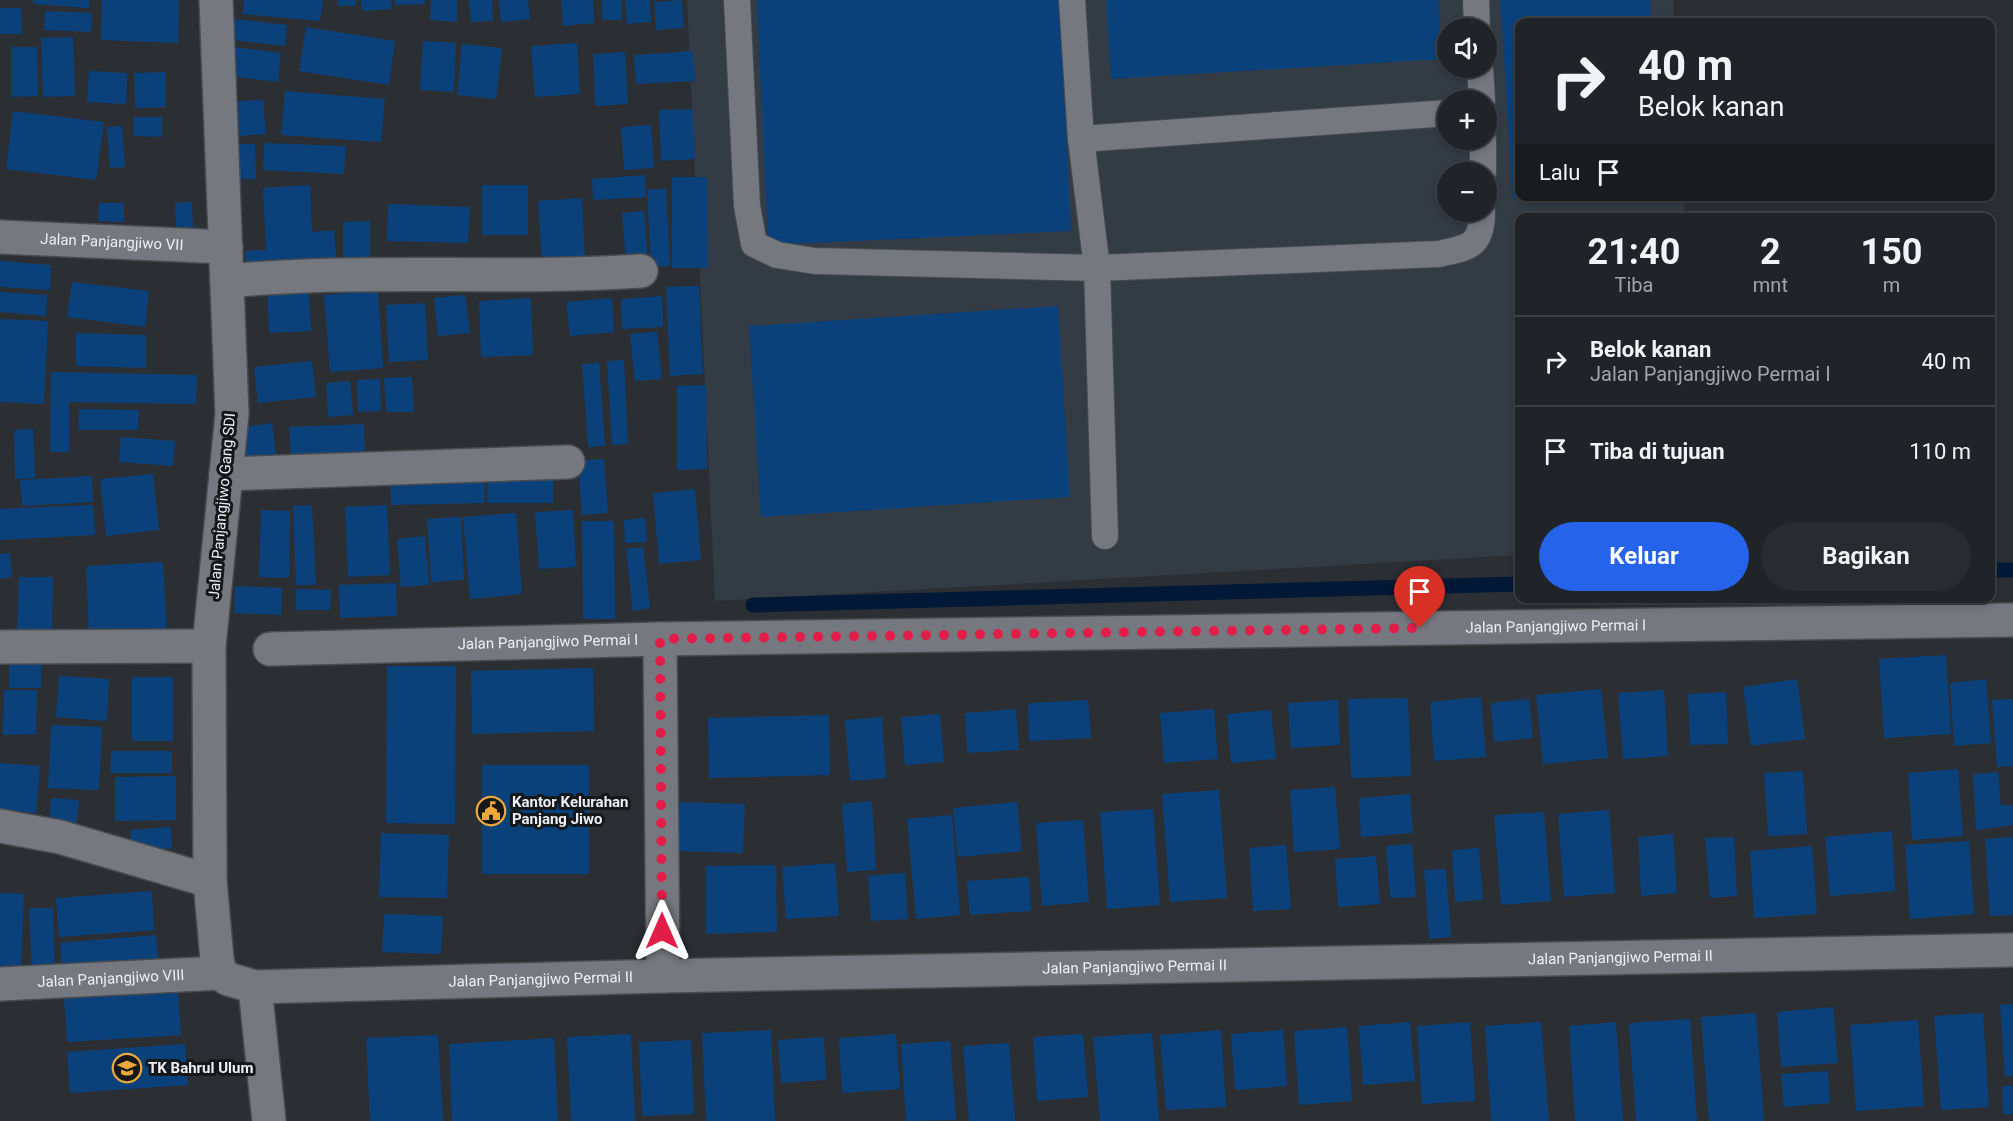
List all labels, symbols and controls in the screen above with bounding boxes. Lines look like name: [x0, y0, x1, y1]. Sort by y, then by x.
map controls: [1437, 18, 1497, 222]
button: sound: [1437, 18, 1497, 78]
text: 40 m: [1638, 41, 1733, 90]
icon: right: [1539, 42, 1617, 120]
button: +: [1437, 90, 1497, 150]
text: Belok kanan: [1638, 91, 1784, 123]
icon: arrive: [1592, 156, 1625, 189]
text: Lalu: [1539, 160, 1580, 185]
button: −: [1437, 162, 1497, 222]
street label: Jalan Panjangjiwo VII: [40, 230, 184, 254]
text: 21:40: [1588, 231, 1680, 273]
text: 2: [1760, 231, 1781, 273]
text: 150: [1861, 231, 1922, 273]
text: Tiba: [1614, 273, 1653, 297]
text: mnt: [1753, 273, 1788, 297]
text: m: [1883, 273, 1900, 297]
text: Belok kanan: [1590, 337, 1711, 362]
icon: right: [1539, 345, 1572, 378]
text: 40 m: [1922, 349, 1971, 374]
text: Jalan Panjangjiwo Permai I: [1590, 362, 1831, 386]
street label: Jalan Panjangjiwo Gang SDI: [205, 412, 239, 600]
icon: arrive: [1539, 435, 1572, 468]
text: Tiba di tujuan: [1590, 439, 1725, 464]
text: 110 m: [1909, 439, 1971, 464]
button: Keluar: [1539, 522, 1749, 591]
button: Bagikan: [1761, 522, 1971, 591]
pin: [1394, 566, 1445, 628]
icon: arrive: [1403, 575, 1436, 608]
street label: Jalan Panjangjiwo Permai I: [1465, 616, 1646, 637]
street label: Jalan Panjangjiwo Permai I: [457, 631, 638, 653]
place label: Kantor Kelurahan Panjang Jiwo: [512, 793, 628, 828]
public building icon: Kantor Kelurahan Panjang Jiwo: [475, 795, 507, 827]
position arrow: [630, 899, 694, 963]
street label: Jalan Panjangjiwo Permai II: [1528, 947, 1713, 968]
street label: Jalan Panjangjiwo Permai II: [1042, 956, 1227, 978]
street label: Jalan Panjangjiwo VIII: [37, 966, 185, 991]
street label: Jalan Panjangjiwo Permai II: [448, 968, 633, 991]
school or university icon: TK Bahrul Ulum: [111, 1052, 143, 1084]
place label: TK Bahrul Ulum: [148, 1059, 253, 1077]

